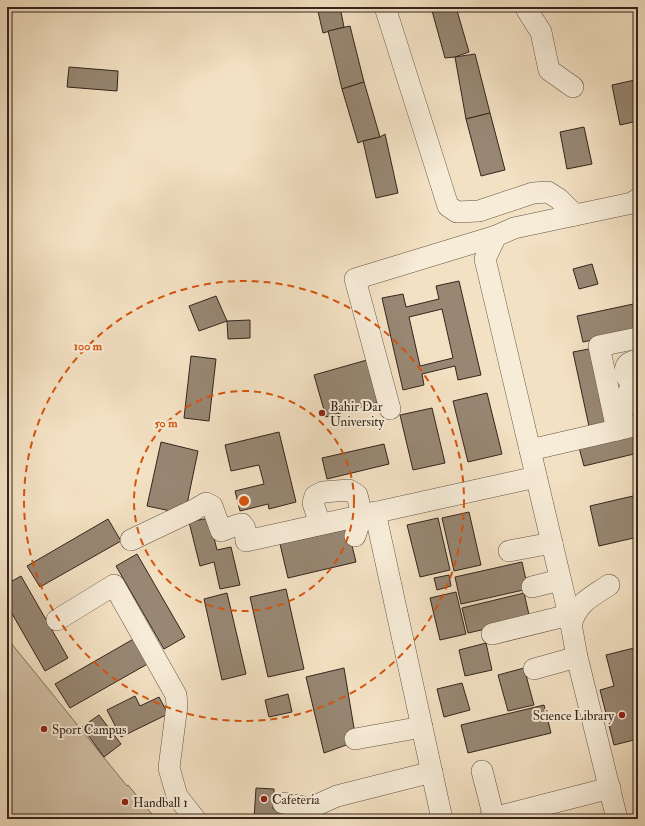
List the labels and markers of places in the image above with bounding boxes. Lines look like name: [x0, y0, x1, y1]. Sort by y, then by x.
place label: Bahir Dar University: [330, 399, 385, 431]
marker: Bahir Dar University: [317, 408, 327, 418]
centre of rings: [237, 494, 251, 508]
place label: Science Library: [533, 708, 614, 725]
marker: Science Library: [617, 710, 627, 720]
place label: Sport Campus: [52, 722, 127, 739]
marker: Sport Campus: [39, 724, 49, 734]
place label: Cafeteria: [272, 792, 320, 808]
marker: Cafeteria: [259, 794, 269, 804]
place label: Handball 1: [133, 795, 188, 811]
marker: Handball 1: [120, 797, 130, 807]

